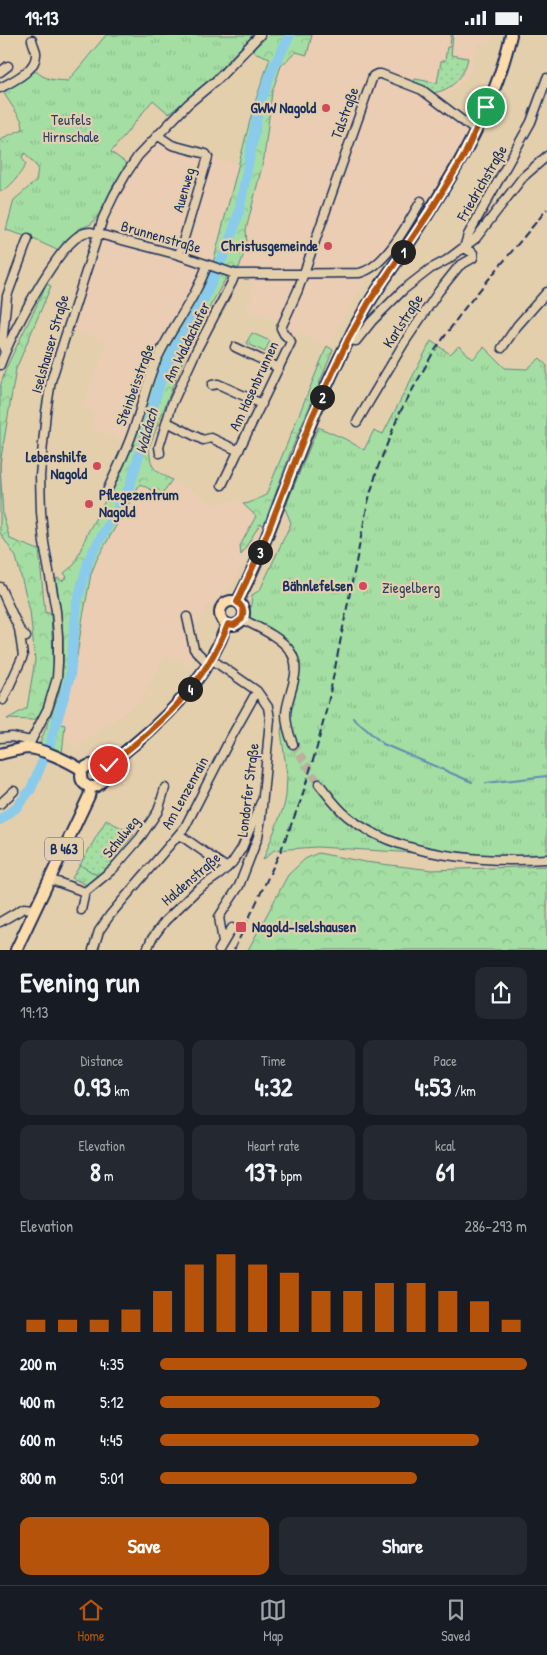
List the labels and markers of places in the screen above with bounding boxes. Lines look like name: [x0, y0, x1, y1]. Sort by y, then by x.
pin: [465, 86, 507, 128]
place label: GWW Nagold: [250, 97, 316, 119]
marker: GWW Nagold: [320, 102, 332, 114]
place label: Christusgemeinde: [221, 235, 318, 257]
pin: 1: [390, 239, 416, 265]
marker: Christusgemeinde: [322, 240, 334, 252]
pin: 2: [310, 385, 334, 409]
place label: Lebenshilfe Nagold: [26, 446, 87, 485]
marker: Lebenshilfe Nagold: [91, 460, 103, 472]
place label: Pflegezentrum Nagold: [99, 484, 179, 523]
marker: Pflegezentrum Nagold: [83, 498, 95, 510]
pin: 3: [248, 539, 272, 565]
place label: Bähnlefelsen: [283, 575, 353, 596]
marker: Bähnlefelsen: [357, 580, 369, 592]
pin: 4: [178, 677, 202, 701]
pin: [88, 744, 130, 786]
place label: Nagold-Iselshausen: [252, 916, 356, 938]
marker: Nagold-Iselshausen: [234, 920, 248, 934]

